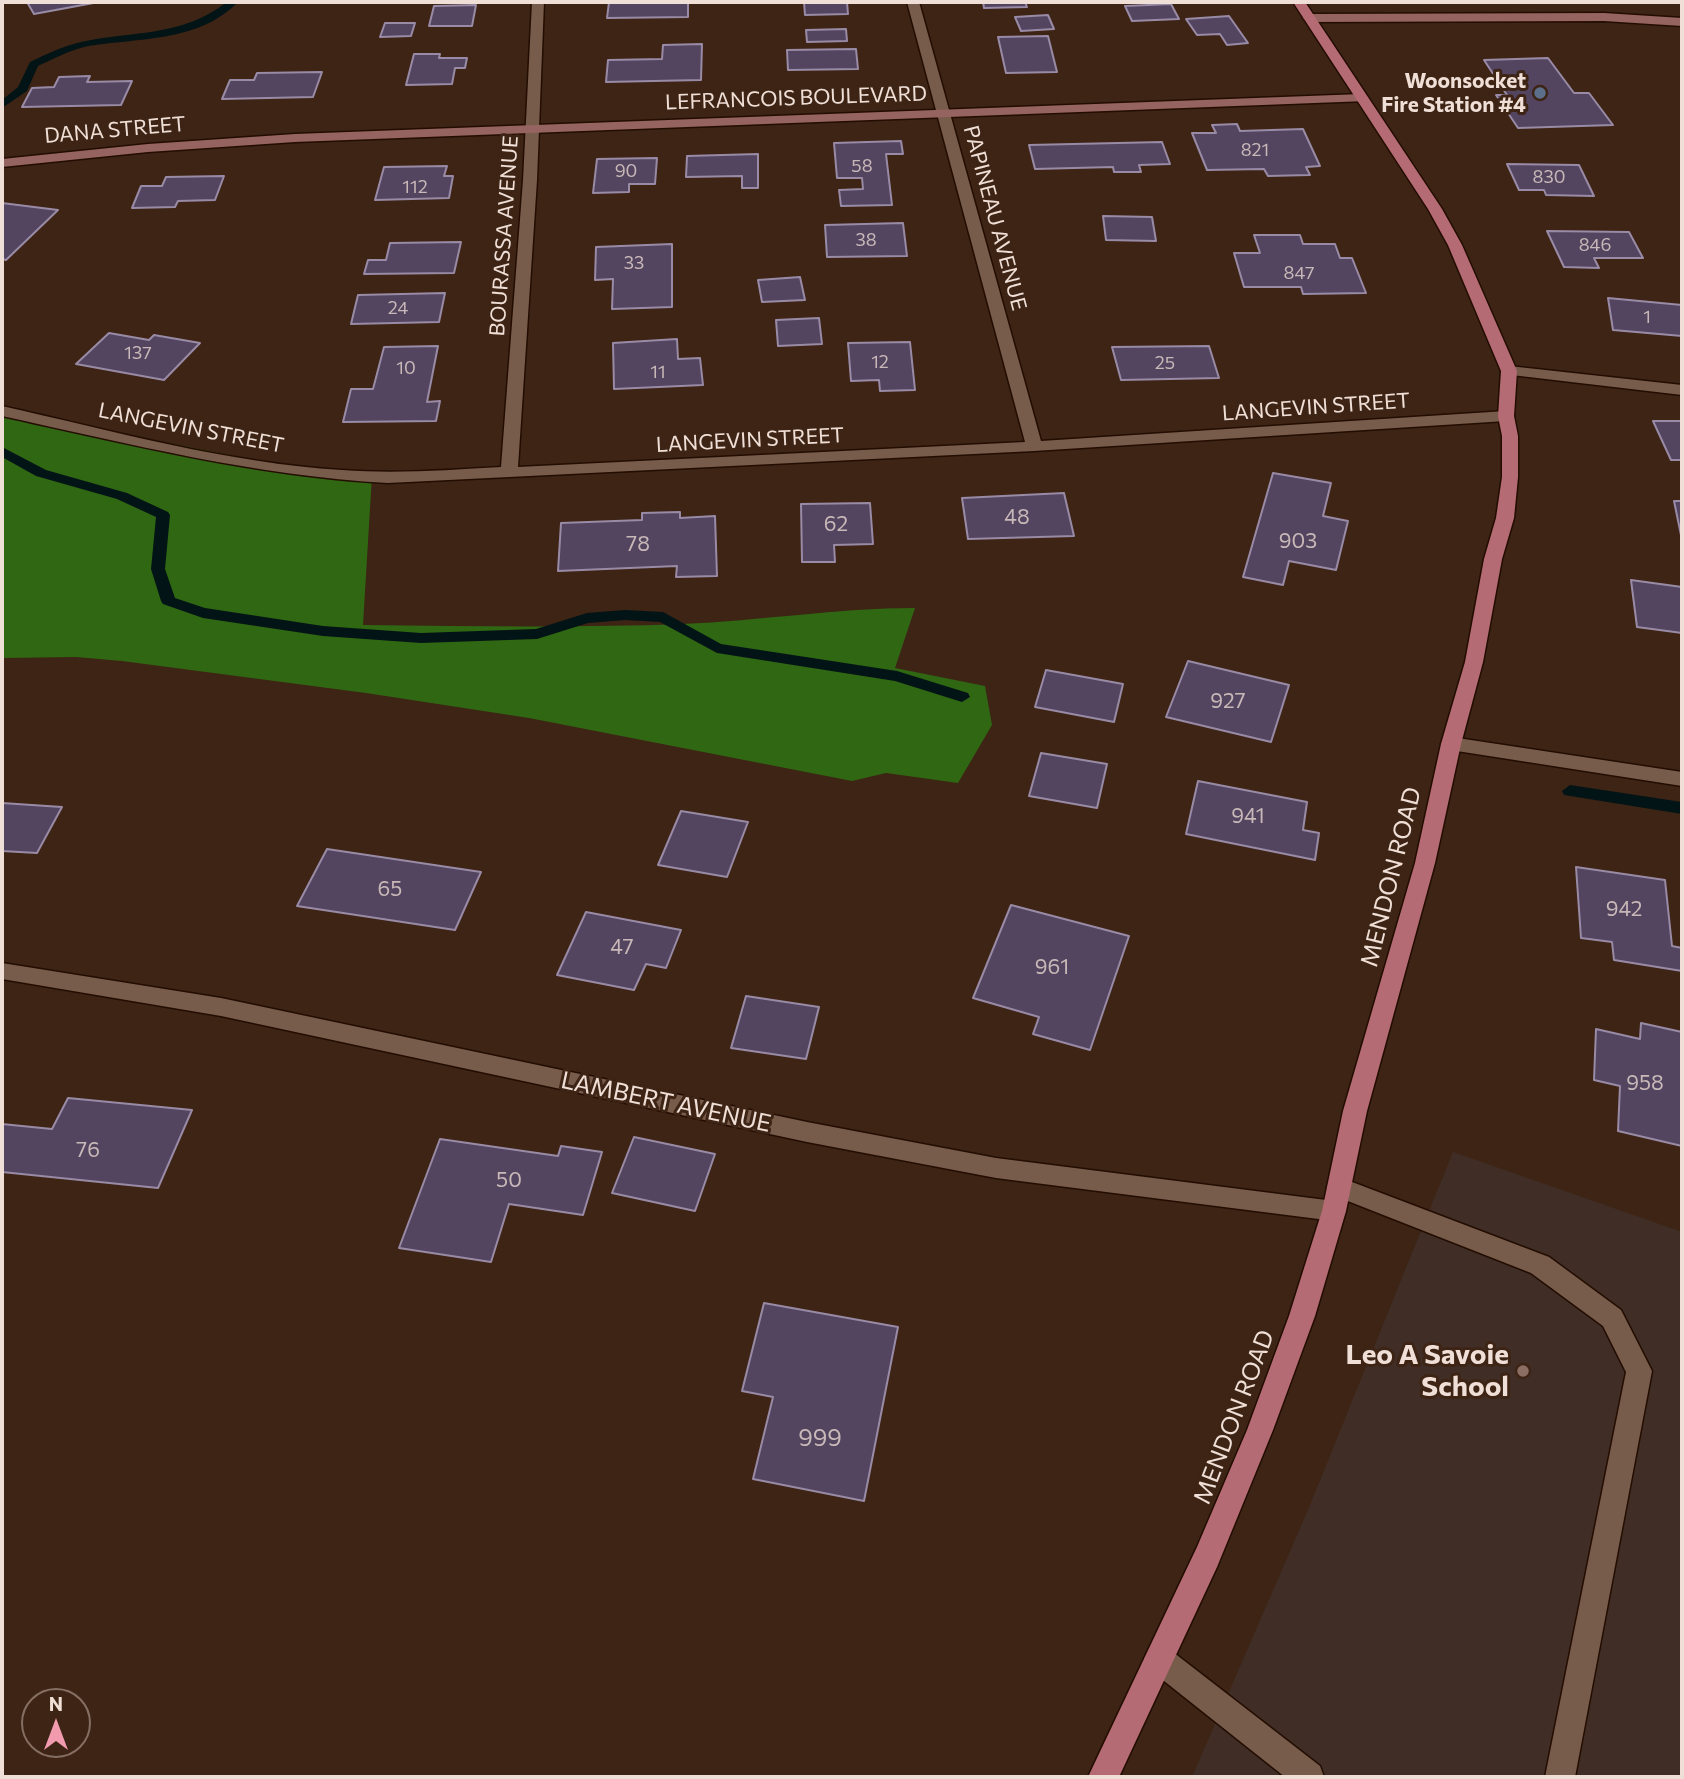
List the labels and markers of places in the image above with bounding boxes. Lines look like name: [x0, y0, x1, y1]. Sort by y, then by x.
place label: Woonsocket Fire Station #4: [1381, 68, 1526, 118]
marker: Woonsocket Fire Station #4: [1532, 85, 1548, 101]
place label: Leo A Savoie School: [1345, 1338, 1509, 1404]
marker: Leo A Savoie School: [1515, 1363, 1531, 1379]

